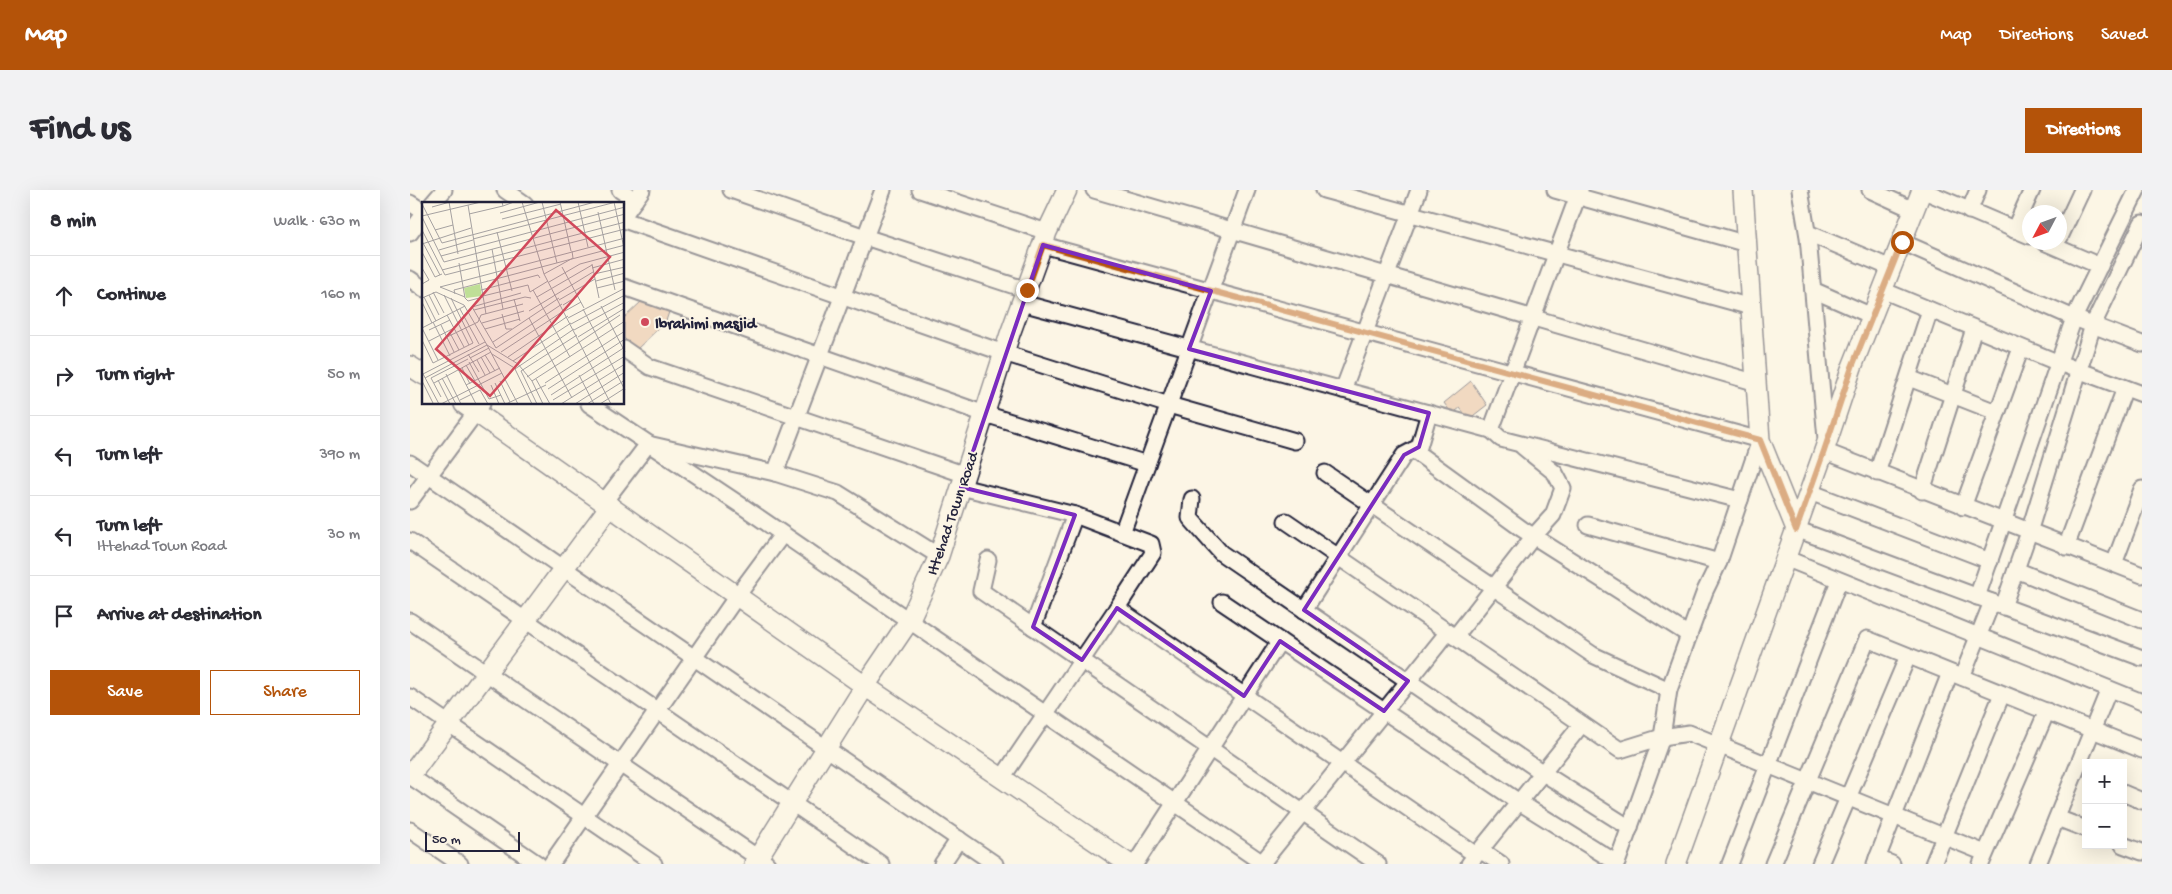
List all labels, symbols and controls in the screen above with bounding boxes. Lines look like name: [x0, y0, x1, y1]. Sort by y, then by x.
text: Map: [25, 21, 67, 50]
text: Map: [1940, 25, 1972, 46]
text: Directions: [2000, 25, 2073, 46]
text: Saved: [2101, 25, 2147, 46]
button: Directions: [2025, 108, 2142, 153]
text: Find us: [30, 110, 130, 151]
inset map: [422, 202, 625, 405]
north arrow: [2022, 205, 2067, 250]
text: 8 min: [50, 210, 96, 235]
text: Walk · 630 m: [274, 213, 360, 232]
route start: [1891, 231, 1914, 254]
route end: [1016, 279, 1039, 302]
icon: ahead: [50, 282, 78, 310]
text: Continue: [97, 284, 166, 307]
text: 160 m: [321, 286, 360, 305]
marker: Ibrahimi masjid: [639, 316, 651, 328]
place label: Ibrahimi masjid: [655, 316, 758, 335]
icon: right: [50, 362, 78, 390]
text: Turn right: [97, 364, 173, 387]
text: 50 m: [327, 366, 360, 385]
icon: left: [50, 442, 78, 470]
text: Turn left: [97, 444, 161, 467]
text: 390 m: [319, 446, 360, 465]
street label: Ittehad Town Road: [924, 449, 985, 578]
text: Turn left: [97, 515, 161, 538]
icon: left: [50, 522, 78, 550]
text: 30 m: [327, 526, 360, 545]
text: Ittehad Town Road: [97, 538, 226, 557]
icon: arrive: [50, 602, 78, 630]
text: Arrive at destination: [97, 604, 261, 627]
button: Save: [50, 670, 200, 715]
button: Share: [210, 670, 360, 715]
map controls: [2082, 759, 2127, 849]
button: +: [2082, 759, 2127, 804]
button: −: [2082, 804, 2127, 849]
scale bar: [425, 829, 520, 852]
text: 50 m: [432, 832, 461, 849]

